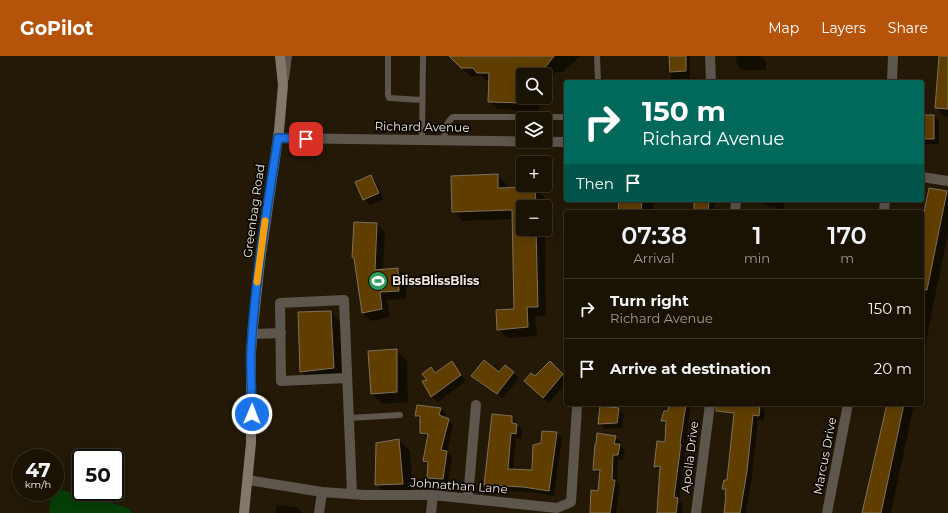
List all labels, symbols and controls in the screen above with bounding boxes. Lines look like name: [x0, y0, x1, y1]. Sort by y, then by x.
text: GoPilot: [20, 17, 93, 40]
text: Map: [768, 19, 799, 37]
text: Layers: [821, 19, 866, 37]
text: Share: [888, 19, 928, 37]
map controls: [516, 68, 552, 236]
button: search: [516, 68, 552, 104]
text: 150 m: [642, 94, 726, 128]
icon: right: [576, 96, 628, 148]
button: layers: [516, 112, 552, 148]
street label: Richard Avenue: [374, 118, 470, 135]
pin: [289, 122, 323, 156]
icon: arrive: [295, 128, 317, 150]
text: Richard Avenue: [642, 128, 784, 150]
button: +: [516, 156, 552, 192]
street label: Greenbag Road: [240, 163, 268, 259]
icon: arrive: [622, 172, 644, 194]
text: Then: [576, 174, 614, 193]
button: −: [516, 200, 552, 236]
text: 07:38: [621, 221, 687, 250]
text: 1: [753, 221, 762, 250]
text: 170: [827, 221, 867, 250]
text: Arrival: [634, 250, 675, 266]
text: min: [744, 250, 770, 266]
text: m: [840, 250, 854, 266]
sports icon: BlissBlissBliss: [367, 270, 389, 292]
place label: BlissBlissBliss: [392, 273, 480, 288]
text: Turn right: [610, 291, 689, 310]
icon: right: [576, 298, 598, 320]
text: 150 m: [868, 299, 912, 318]
text: Richard Avenue: [610, 310, 713, 326]
icon: arrive: [576, 358, 598, 380]
text: Arrive at destination: [610, 359, 771, 378]
text: 20 m: [874, 359, 912, 378]
position arrow: [231, 393, 273, 435]
street label: Marcus Drive: [810, 416, 839, 496]
street label: Apolla Drive: [678, 420, 701, 494]
speed limit sign: 50: [72, 449, 124, 501]
text: 47: [25, 458, 51, 482]
street label: Johnathan Lane: [409, 475, 508, 496]
text: km/h: [25, 478, 51, 491]

